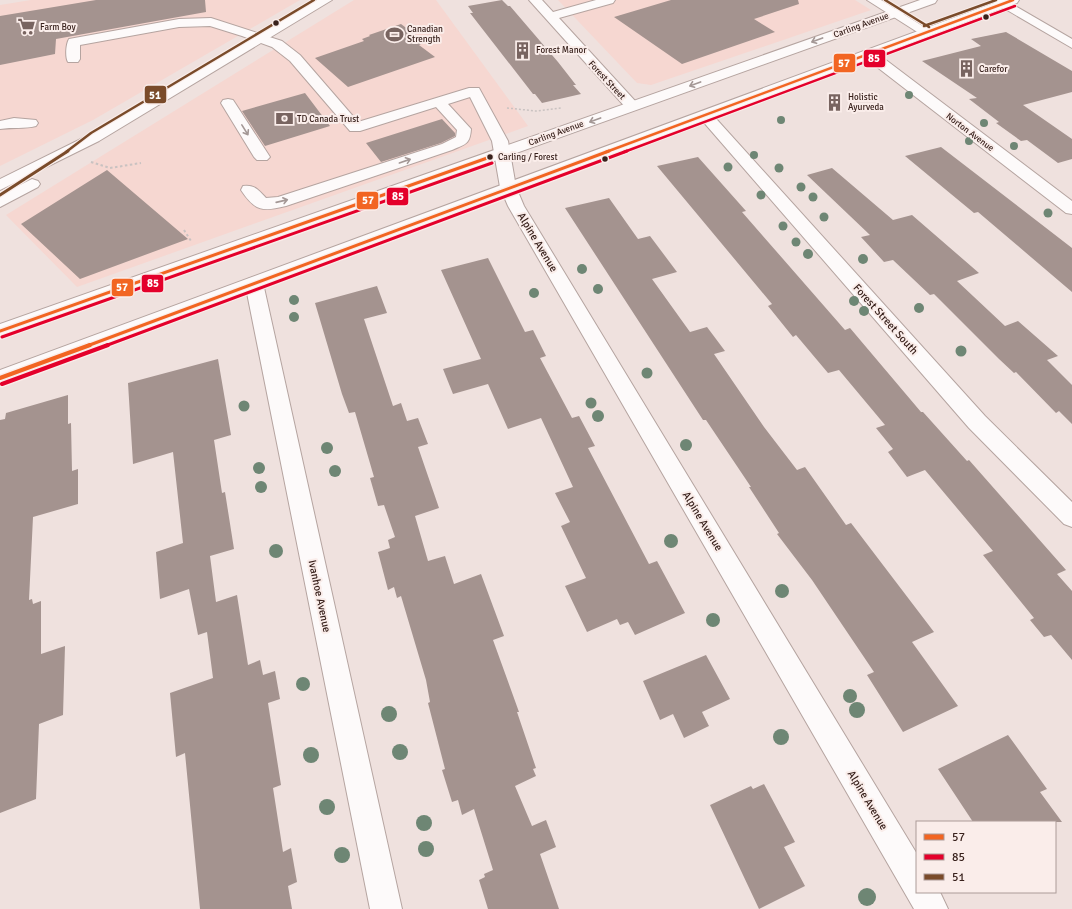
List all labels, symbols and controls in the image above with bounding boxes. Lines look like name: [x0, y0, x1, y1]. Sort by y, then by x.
street label: Carling Avenue: [832, 10, 891, 41]
unlabelled marker: [981, 12, 991, 22]
supermarket icon: Farm Boy: [17, 17, 37, 37]
unlabelled marker: [271, 18, 281, 28]
place label: Farm Boy: [40, 22, 76, 33]
sports icon: Canadian Strength: [384, 24, 404, 44]
place label: Canadian Strength: [407, 24, 443, 45]
one-way arrow: [812, 37, 824, 45]
building icon: Forest Manor: [513, 40, 533, 60]
place label: Forest Manor: [536, 45, 587, 56]
line badge: 85: [863, 49, 886, 68]
text: 85: [868, 52, 880, 65]
line badge: 57: [833, 53, 856, 73]
text: 57: [838, 57, 850, 70]
street label: Forest Street: [586, 59, 627, 102]
building icon: Carefor: [956, 59, 976, 79]
place label: Carefor: [979, 64, 1008, 75]
one-way arrow: [689, 81, 702, 88]
line badge: 51: [144, 85, 167, 104]
text: 51: [149, 89, 161, 102]
building icon: Holistic Ayurveda: [825, 92, 845, 112]
place label: Holistic Ayurveda: [848, 92, 884, 113]
bank icon: TD Canada Trust: [274, 109, 294, 129]
street label: Norton Avenue: [944, 111, 996, 154]
place label: TD Canada Trust: [297, 114, 359, 125]
one-way arrow: [589, 116, 601, 124]
street label: Carling Avenue: [527, 118, 586, 149]
one-way arrow: [241, 124, 249, 136]
marker: Carling / Forest: [485, 152, 495, 162]
place label: Carling / Forest: [498, 152, 558, 163]
unlabelled marker: [600, 154, 610, 164]
one-way arrow: [399, 157, 412, 164]
line badge: 85: [386, 187, 409, 206]
text: 85: [392, 190, 404, 203]
line badge: 57: [356, 191, 379, 210]
text: 57: [362, 194, 374, 207]
one-way arrow: [275, 197, 288, 205]
street label: Alpine Avenue: [515, 210, 560, 274]
line badge: 85: [141, 274, 164, 293]
text: 85: [147, 277, 159, 290]
line badge: 57: [111, 278, 134, 297]
text: 57: [116, 281, 128, 294]
street label: Forest Street South: [851, 281, 921, 357]
street label: Alpine Avenue: [680, 489, 725, 553]
street label: Ivanhoe Avenue: [305, 559, 334, 634]
street label: Alpine Avenue: [845, 768, 890, 832]
legend: [916, 821, 1056, 893]
text: 57: [952, 830, 965, 845]
text: 85: [952, 850, 965, 865]
text: 51: [952, 870, 965, 885]

